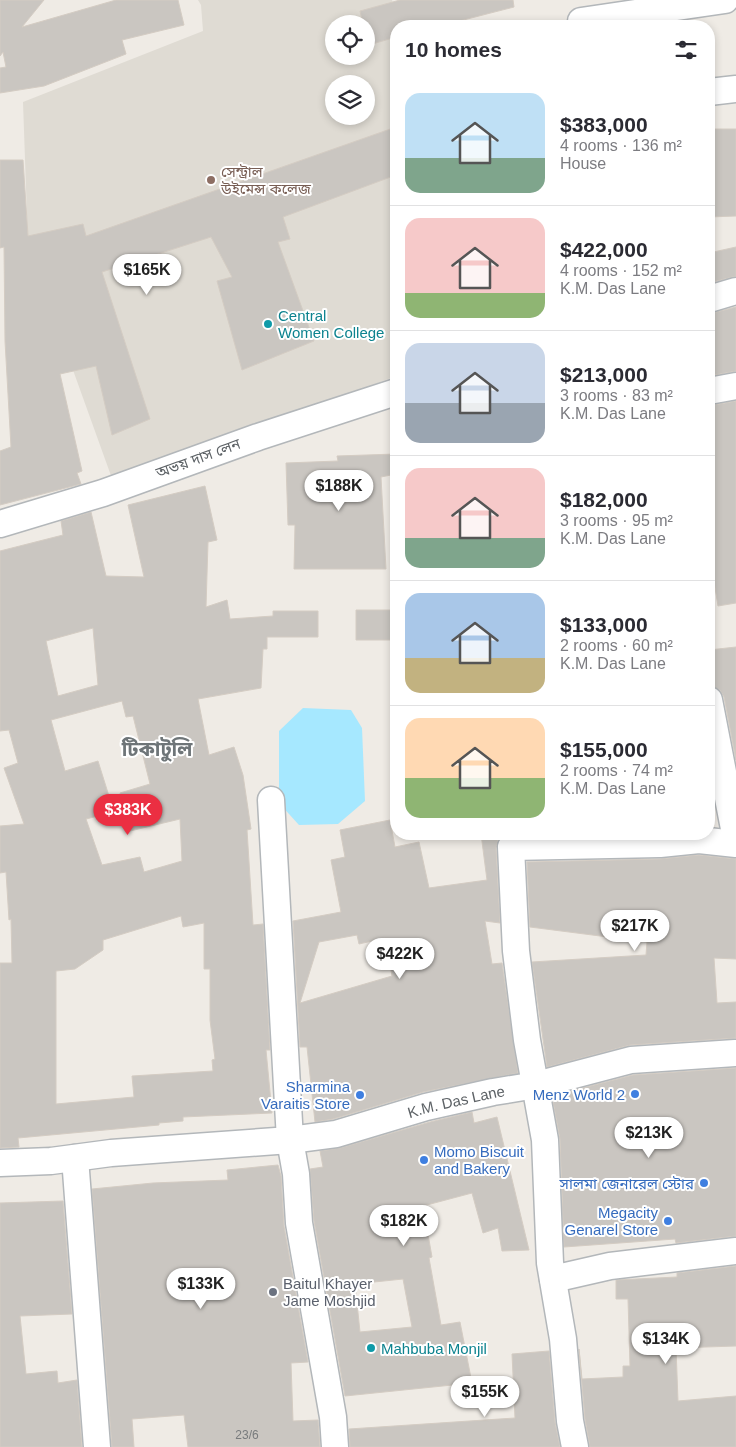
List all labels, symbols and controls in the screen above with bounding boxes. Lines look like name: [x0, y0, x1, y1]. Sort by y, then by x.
map controls: [325, 15, 375, 125]
button: locate: [325, 15, 375, 65]
icon: filters: [672, 36, 700, 64]
text: 10 homes: [405, 38, 502, 61]
button: layers: [325, 75, 375, 125]
icon: home: [445, 113, 505, 173]
text: $383,000: [560, 113, 648, 136]
text: 4 rooms · 136 m²: [560, 137, 682, 154]
text: House: [560, 155, 606, 172]
place label: সেন্ট্রাল উইমেন্স কলেজ: [220, 163, 312, 197]
marker: সেন্ট্রাল উইমেন্স কলেজ: [205, 174, 217, 186]
icon: home: [445, 238, 505, 298]
text: $422,000: [560, 238, 648, 261]
pin: $165K: [112, 254, 182, 296]
text: $165K: [123, 261, 171, 278]
text: 4 rooms · 152 m²: [560, 262, 682, 279]
text: K.M. Das Lane: [560, 280, 666, 297]
place label: Central Women College: [278, 307, 384, 341]
marker: Central Women College: [262, 318, 274, 330]
icon: home: [445, 363, 505, 423]
text: $213,000: [560, 363, 648, 386]
text: 3 rooms · 83 m²: [560, 387, 673, 404]
text: K.M. Das Lane: [560, 405, 666, 422]
street label: অভয় দাস লেন: [152, 435, 243, 481]
pin: $188K: [304, 470, 374, 512]
text: $188K: [315, 477, 363, 494]
icon: home: [445, 488, 505, 548]
text: $182,000: [560, 488, 648, 511]
text: 3 rooms · 95 m²: [560, 512, 673, 529]
text: K.M. Das Lane: [560, 530, 666, 547]
icon: home: [445, 613, 505, 673]
text: $133,000: [560, 613, 648, 636]
text: 2 rooms · 60 m²: [560, 637, 673, 654]
text: K.M. Das Lane: [560, 655, 666, 672]
district label: টিকাটুলি: [121, 737, 193, 762]
icon: home: [445, 738, 505, 798]
text: $155,000: [560, 738, 648, 761]
text: 2 rooms · 74 m²: [560, 762, 673, 779]
text: K.M. Das Lane: [560, 780, 666, 797]
pin: $383K: [93, 794, 163, 836]
text: $383K: [104, 801, 152, 818]
pin: $217K: [600, 910, 670, 952]
text: $217K: [611, 917, 659, 934]
pin: $422K: [365, 938, 435, 980]
text: $422K: [376, 945, 424, 962]
place label: Sharmina Varaitis Store: [261, 1078, 351, 1112]
street label: K.M. Das Lane: [405, 1082, 506, 1121]
place label: Menz World 2: [533, 1086, 625, 1103]
marker: Menz World 2: [629, 1088, 641, 1100]
marker: Sharmina Varaitis Store: [354, 1089, 366, 1101]
pin: $213K: [614, 1116, 684, 1159]
text: $213K: [625, 1124, 673, 1141]
place label: Momo Biscuit and Bakery: [434, 1143, 525, 1177]
marker: Momo Biscuit and Bakery: [418, 1154, 430, 1166]
place label: সালমা জেনারেল স্টোর: [559, 1175, 695, 1192]
marker: সালমা জেনারেল স্টোর: [698, 1177, 710, 1189]
pin: $182K: [369, 1204, 439, 1247]
place label: Megacity Genarel Store: [565, 1204, 658, 1238]
text: $182K: [380, 1212, 428, 1229]
marker: Megacity Genarel Store: [662, 1215, 674, 1227]
pin: $133K: [166, 1268, 236, 1310]
text: $133K: [177, 1275, 225, 1292]
place label: Baitul Khayer Jame Moshjid: [283, 1275, 376, 1309]
marker: Baitul Khayer Jame Moshjid: [267, 1286, 279, 1298]
pin: $134K: [631, 1322, 701, 1365]
text: $134K: [642, 1330, 690, 1347]
place label: Mahbuba Monjil: [381, 1340, 487, 1357]
marker: Mahbuba Monjil: [365, 1342, 377, 1354]
pin: $155K: [450, 1376, 520, 1418]
text: $155K: [461, 1383, 509, 1400]
house number: 23/6: [235, 1428, 259, 1442]

